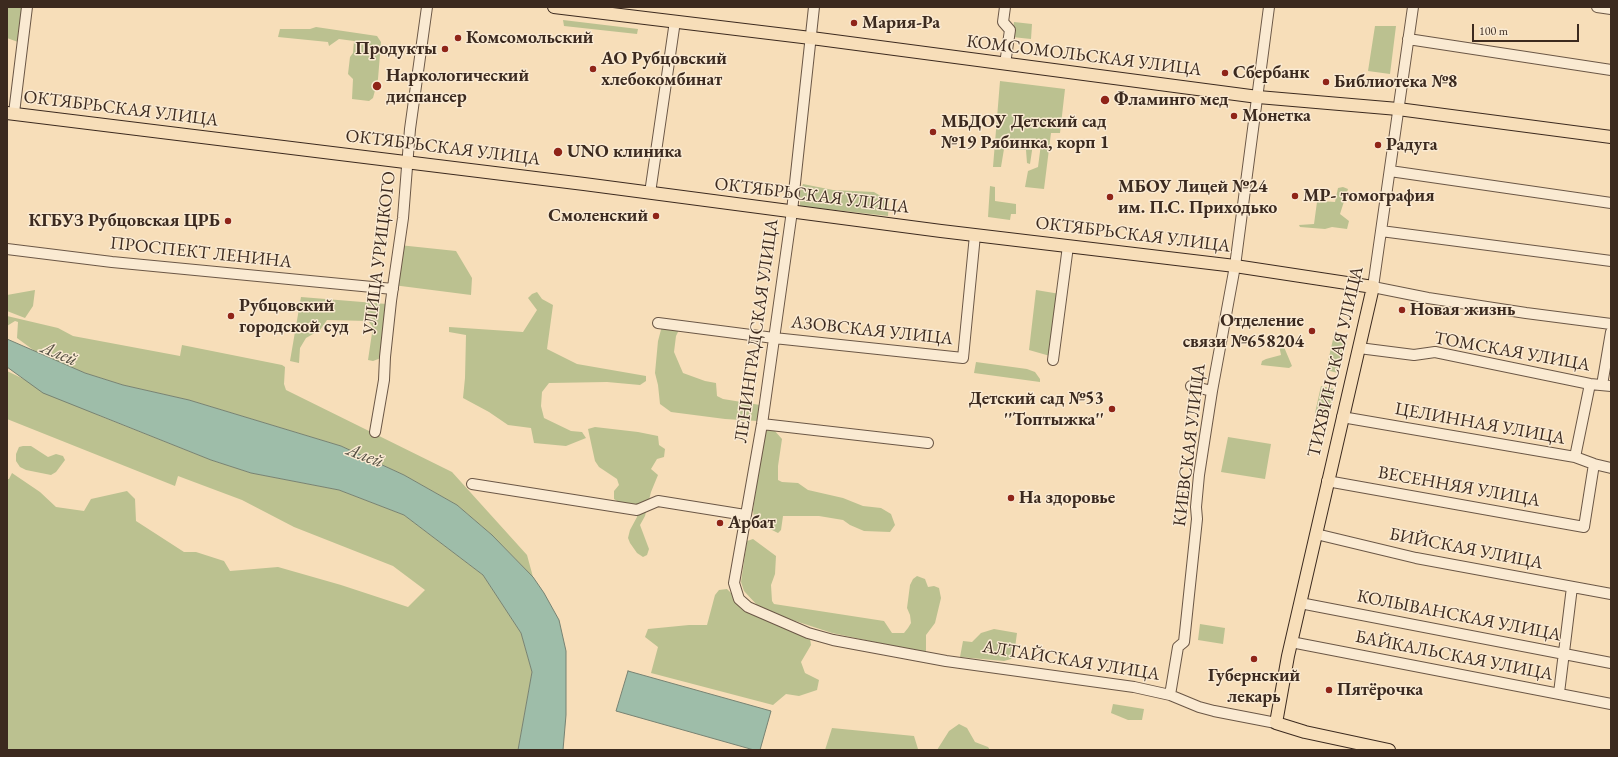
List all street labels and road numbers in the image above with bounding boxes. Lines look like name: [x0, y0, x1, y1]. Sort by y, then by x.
street label: КОМСОМОЛЬСКАЯ УЛИЦА: [965, 31, 1203, 81]
street label: ОКТЯБРЬСКАЯ УЛИЦА: [22, 86, 220, 132]
street label: ОКТЯБРЬСКАЯ УЛИЦА: [344, 125, 542, 171]
street label: УЛИЦА УРИЦКОГО: [359, 170, 401, 336]
street label: ОКТЯБРЬСКАЯ УЛИЦА: [713, 173, 911, 219]
street label: ОКТЯБРЬСКАЯ УЛИЦА: [1034, 212, 1232, 258]
street label: ЛЕНИНГРАДСКАЯ УЛИЦА: [731, 218, 783, 444]
street label: ПРОСПЕКТ ЛЕНИНА: [109, 233, 293, 273]
street label: ТИХВИНСКАЯ УЛИЦА: [1303, 264, 1369, 460]
street label: АЗОВСКАЯ УЛИЦА: [790, 312, 954, 350]
street label: ТОМСКАЯ УЛИЦА: [1432, 328, 1592, 376]
street label: КИЕВСКАЯ УЛИЦА: [1169, 362, 1211, 528]
street label: ЦЕЛИННАЯ УЛИЦА: [1393, 398, 1567, 450]
street label: ВЕСЕННЯЯ УЛИЦА: [1376, 462, 1542, 512]
street label: БИЙСКАЯ УЛИЦА: [1387, 523, 1545, 575]
street label: КОЛЫВАНСКАЯ УЛИЦА: [1355, 586, 1563, 646]
street label: БАЙКАЛЬСКАЯ УЛИЦА: [1353, 626, 1555, 686]
street label: АЛТАЙСКАЯ УЛИЦА: [981, 636, 1161, 686]

